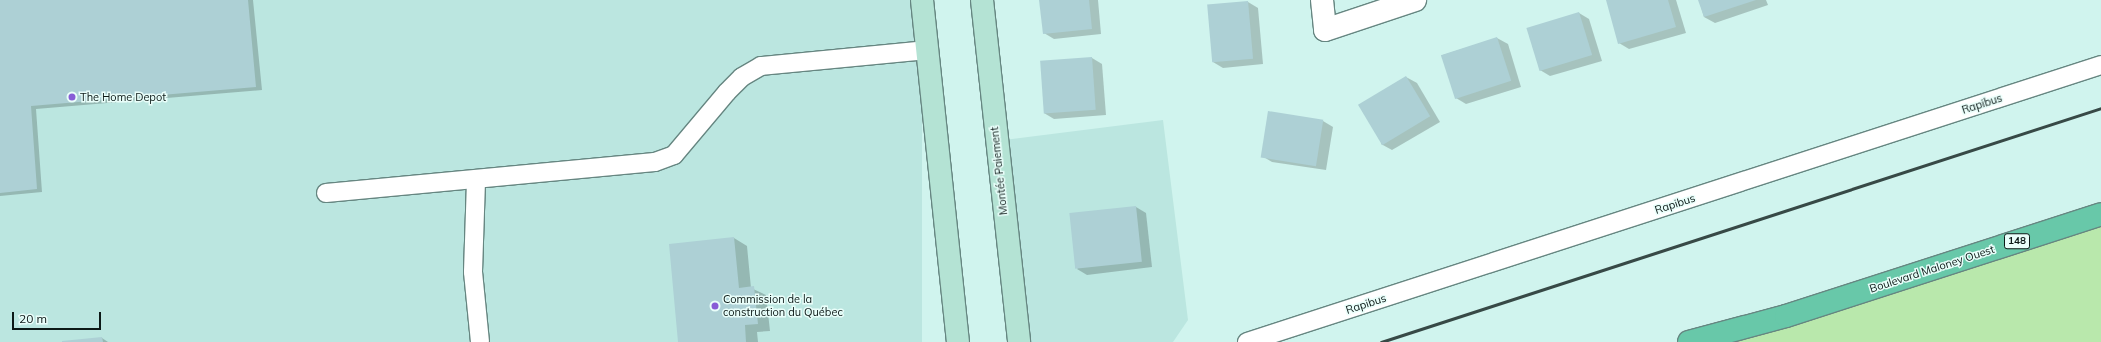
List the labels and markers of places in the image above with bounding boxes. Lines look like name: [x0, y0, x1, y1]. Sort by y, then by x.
place label: The Home Depot: [80, 90, 166, 104]
marker: The Home Depot: [67, 92, 77, 102]
place label: Commission de la construction du Québec: [723, 293, 843, 319]
marker: Commission de la construction du Québec: [710, 301, 720, 311]

